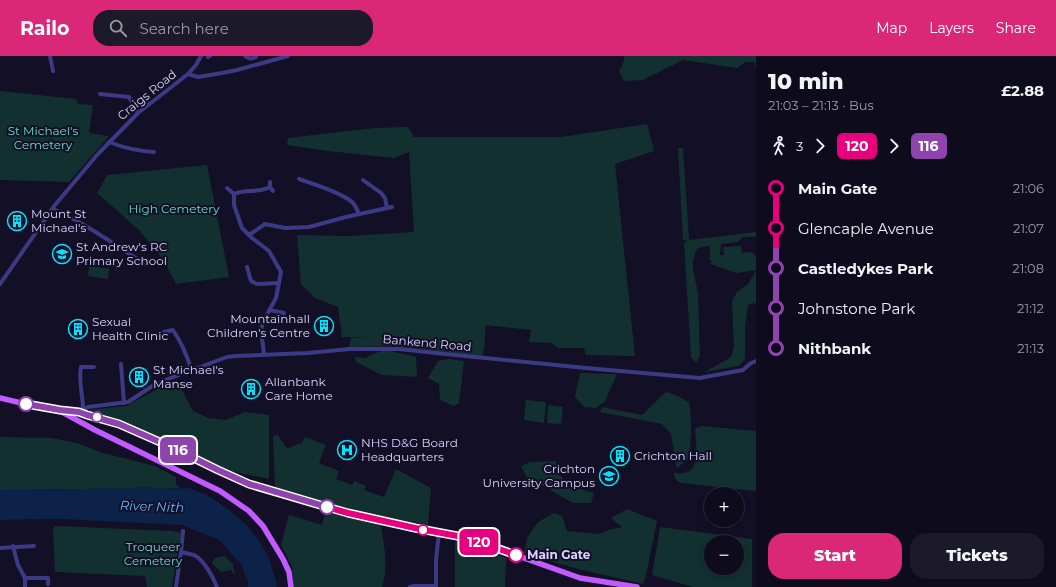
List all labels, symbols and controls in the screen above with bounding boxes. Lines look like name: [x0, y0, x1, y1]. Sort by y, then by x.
search box: [93, 10, 373, 46]
text: Railo: [20, 17, 69, 40]
icon: search: [107, 17, 129, 39]
text: Search here: [139, 19, 229, 38]
text: Map: [876, 19, 907, 37]
text: Layers: [929, 19, 974, 37]
text: Share: [996, 19, 1036, 37]
street label: Craigs Road: [114, 66, 179, 123]
text: 10 min: [768, 68, 844, 95]
text: £2.88: [1001, 81, 1044, 100]
text: 21:03 – 21:13 · Bus: [768, 97, 874, 113]
park label: St Michael's Cemetery: [8, 123, 78, 152]
icon: walk: [768, 135, 790, 157]
icon: forward: [809, 135, 831, 157]
icon: forward: [883, 135, 905, 157]
text: 120: [845, 137, 869, 155]
text: 116: [919, 137, 939, 155]
text: 3: [796, 138, 803, 154]
text: Main Gate: [798, 179, 877, 198]
text: 21:06: [1013, 180, 1044, 196]
park label: High Cemetery: [128, 201, 220, 216]
place label: Mount St Michael's: [31, 206, 87, 235]
building icon: Mount St Michael's: [6, 210, 28, 232]
text: Glencaple Avenue: [798, 219, 934, 238]
text: 21:07: [1013, 220, 1044, 236]
place label: St Andrew's RC Primary School: [76, 239, 168, 268]
school or university icon: St Andrew's RC Primary School: [51, 243, 73, 265]
text: Castledykes Park: [798, 259, 933, 278]
text: 21:08: [1012, 260, 1044, 276]
text: Johnstone Park: [798, 299, 915, 318]
text: 21:12: [1017, 300, 1044, 316]
place label: Mountainhall Children's Centre: [207, 311, 310, 340]
place label: Sexual Health Clinic: [92, 314, 168, 343]
building icon: Mountainhall Children's Centre: [313, 315, 335, 337]
building icon: Sexual Health Clinic: [67, 318, 89, 340]
street label: Bankend Road: [382, 331, 472, 354]
text: Nithbank: [798, 339, 871, 358]
text: 21:13: [1017, 340, 1044, 356]
place label: St Michael's Manse: [153, 362, 224, 391]
building icon: St Michael's Manse: [128, 366, 150, 388]
place label: Allanbank Care Home: [265, 374, 333, 403]
building icon: Allanbank Care Home: [240, 378, 262, 400]
unlabelled marker: [18, 396, 34, 412]
unlabelled marker: [91, 411, 103, 423]
place label: NHS D&G Board Headquarters: [361, 435, 458, 464]
line badge: 116: [155, 437, 201, 463]
hospital icon: NHS D&G Board Headquarters: [336, 439, 358, 461]
text: 116: [168, 441, 188, 459]
building icon: Crichton Hall: [609, 445, 631, 467]
place label: Crichton Hall: [634, 448, 712, 463]
place label: Crichton University Campus: [482, 461, 595, 490]
school or university icon: Crichton University Campus: [598, 465, 620, 487]
map controls: [704, 487, 744, 575]
button: +: [704, 487, 744, 527]
water label: River Nith: [120, 497, 184, 515]
unlabelled marker: [319, 499, 335, 515]
unlabelled marker: [417, 524, 429, 536]
line badge: 120: [456, 529, 502, 555]
text: 120: [467, 533, 491, 551]
button: Start: [768, 533, 902, 579]
button: Tickets: [910, 533, 1044, 579]
button: −: [704, 535, 744, 575]
park label: Troqueer Cemetery: [124, 539, 183, 568]
marker: Main Gate: [508, 547, 524, 563]
place label: Main Gate: [527, 547, 591, 562]

